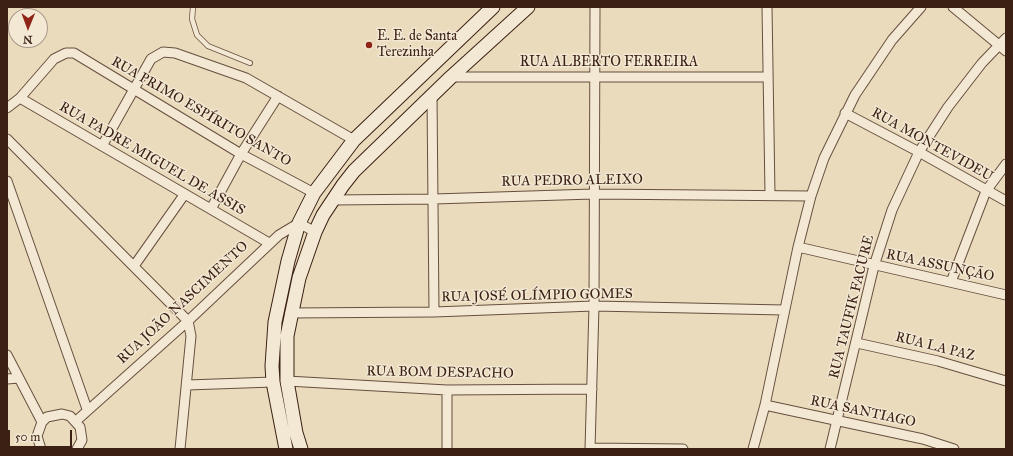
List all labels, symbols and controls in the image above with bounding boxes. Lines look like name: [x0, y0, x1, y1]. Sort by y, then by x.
north arrow: [8, 8, 48, 48]
place label: E. E. de Santa Terezinha: [377, 29, 457, 62]
text: N: [23, 33, 33, 46]
marker: E. E. de Santa Terezinha: [364, 40, 374, 50]
street label: RUA PRIMO ESPÍRITO SANTO: [108, 53, 294, 171]
street label: RUA ALBERTO FERREIRA: [520, 55, 698, 71]
street label: RUA PADRE MIGUEL DE ASSIS: [56, 99, 248, 219]
street label: RUA MONTEVIDEU: [868, 105, 996, 185]
street label: RUA PEDRO ALEIXO: [501, 171, 643, 191]
street label: RUA TAUFIK FACURE: [826, 233, 878, 381]
street label: RUA JOÃO NASCIMENTO: [114, 238, 252, 368]
street label: RUA ASSUNÇÃO: [884, 246, 996, 286]
street label: RUA JOSÉ OLÍMPIO GOMES: [441, 286, 633, 306]
street label: RUA LA PAZ: [893, 329, 977, 365]
street label: RUA BOM DESPACHO: [366, 363, 514, 383]
street label: RUA SANTIAGO: [809, 393, 917, 431]
scale bar: [10, 422, 74, 448]
text: 50 m: [15, 430, 40, 444]

